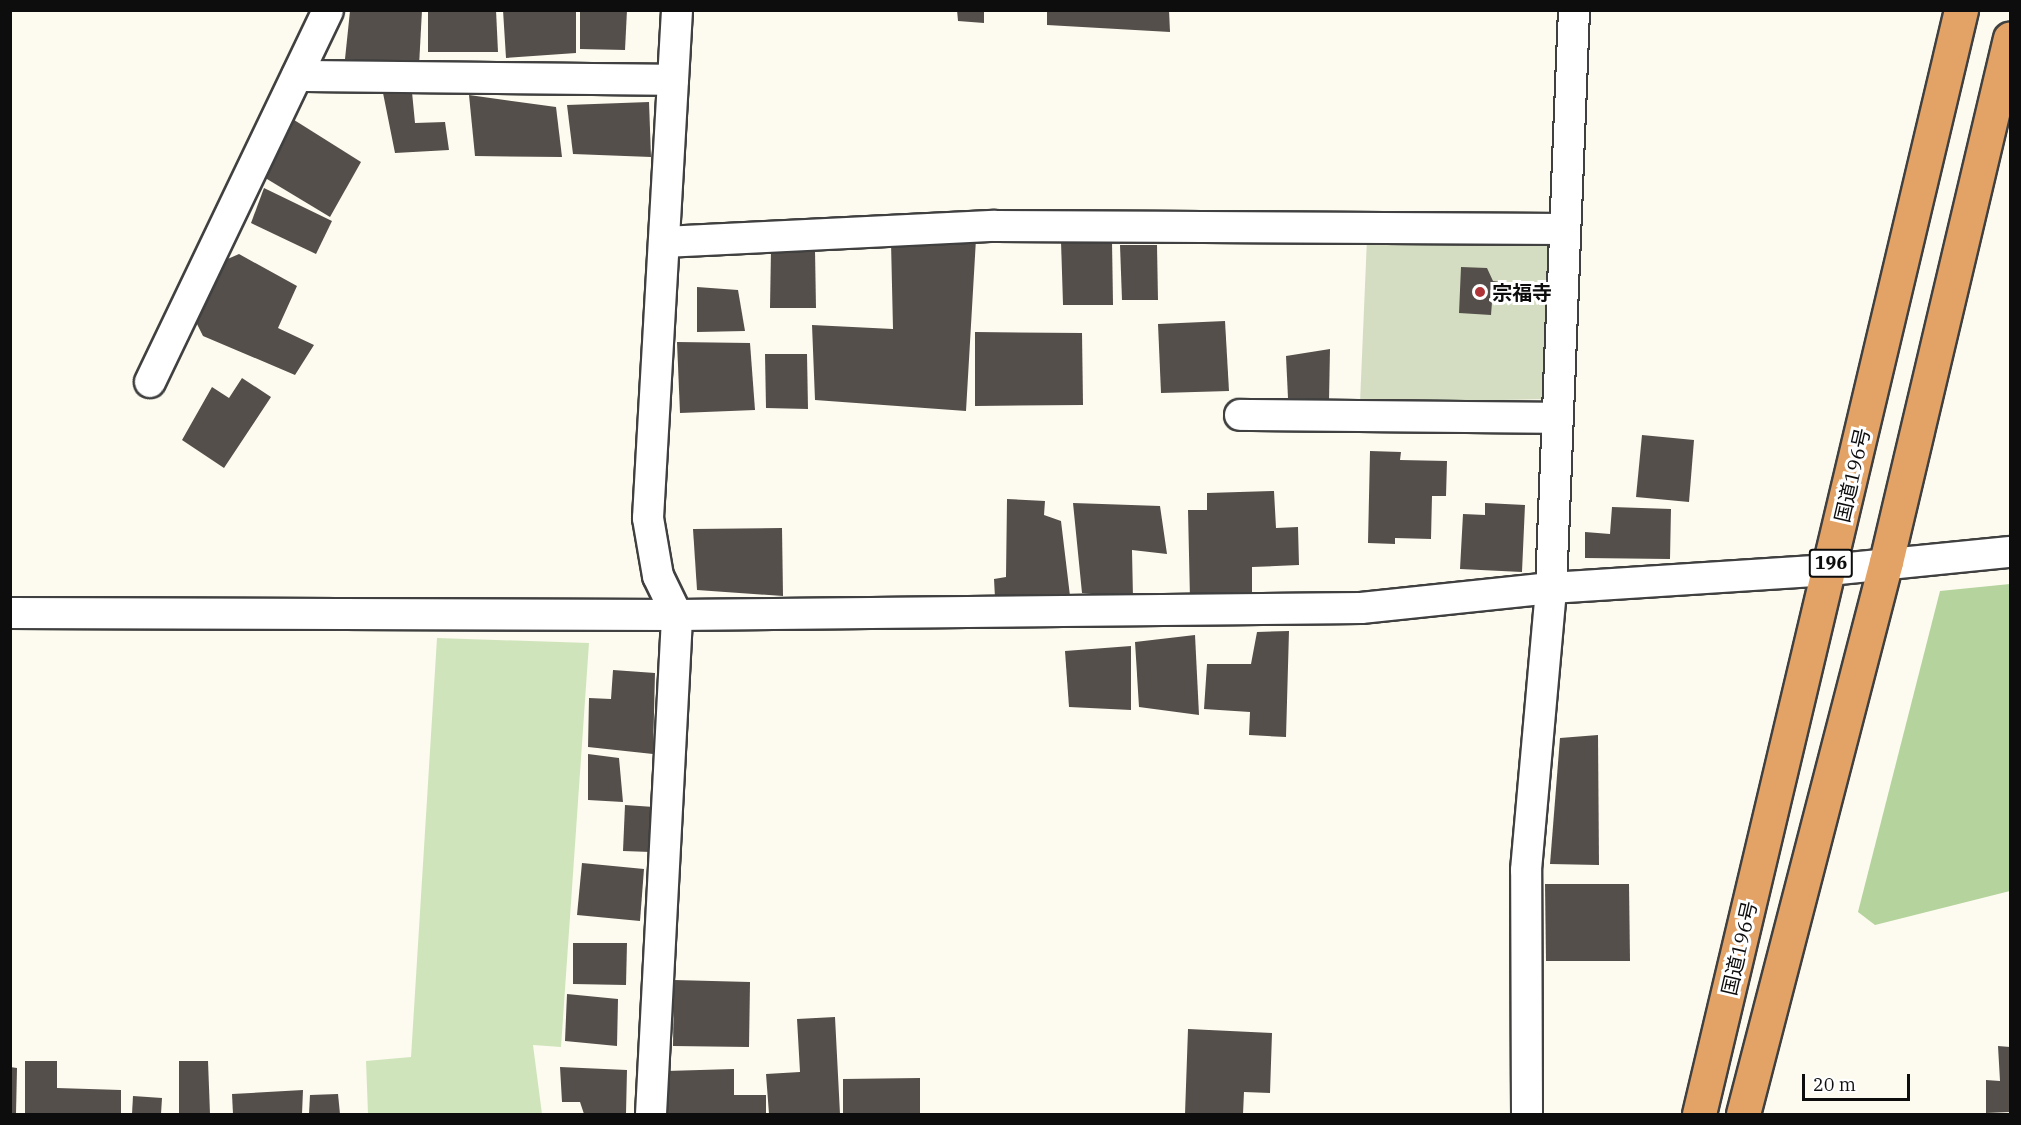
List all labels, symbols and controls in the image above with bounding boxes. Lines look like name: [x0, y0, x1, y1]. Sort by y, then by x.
place label: 宗福寺: [1492, 280, 1552, 304]
marker: 宗福寺: [1473, 285, 1487, 299]
street label: 国道196号: [1830, 426, 1874, 524]
road number: 196: [1808, 548, 1854, 578]
street label: 国道196号: [1717, 899, 1761, 997]
scale bar: [1805, 1062, 1913, 1100]
text: 20 m: [1813, 1073, 1856, 1096]

